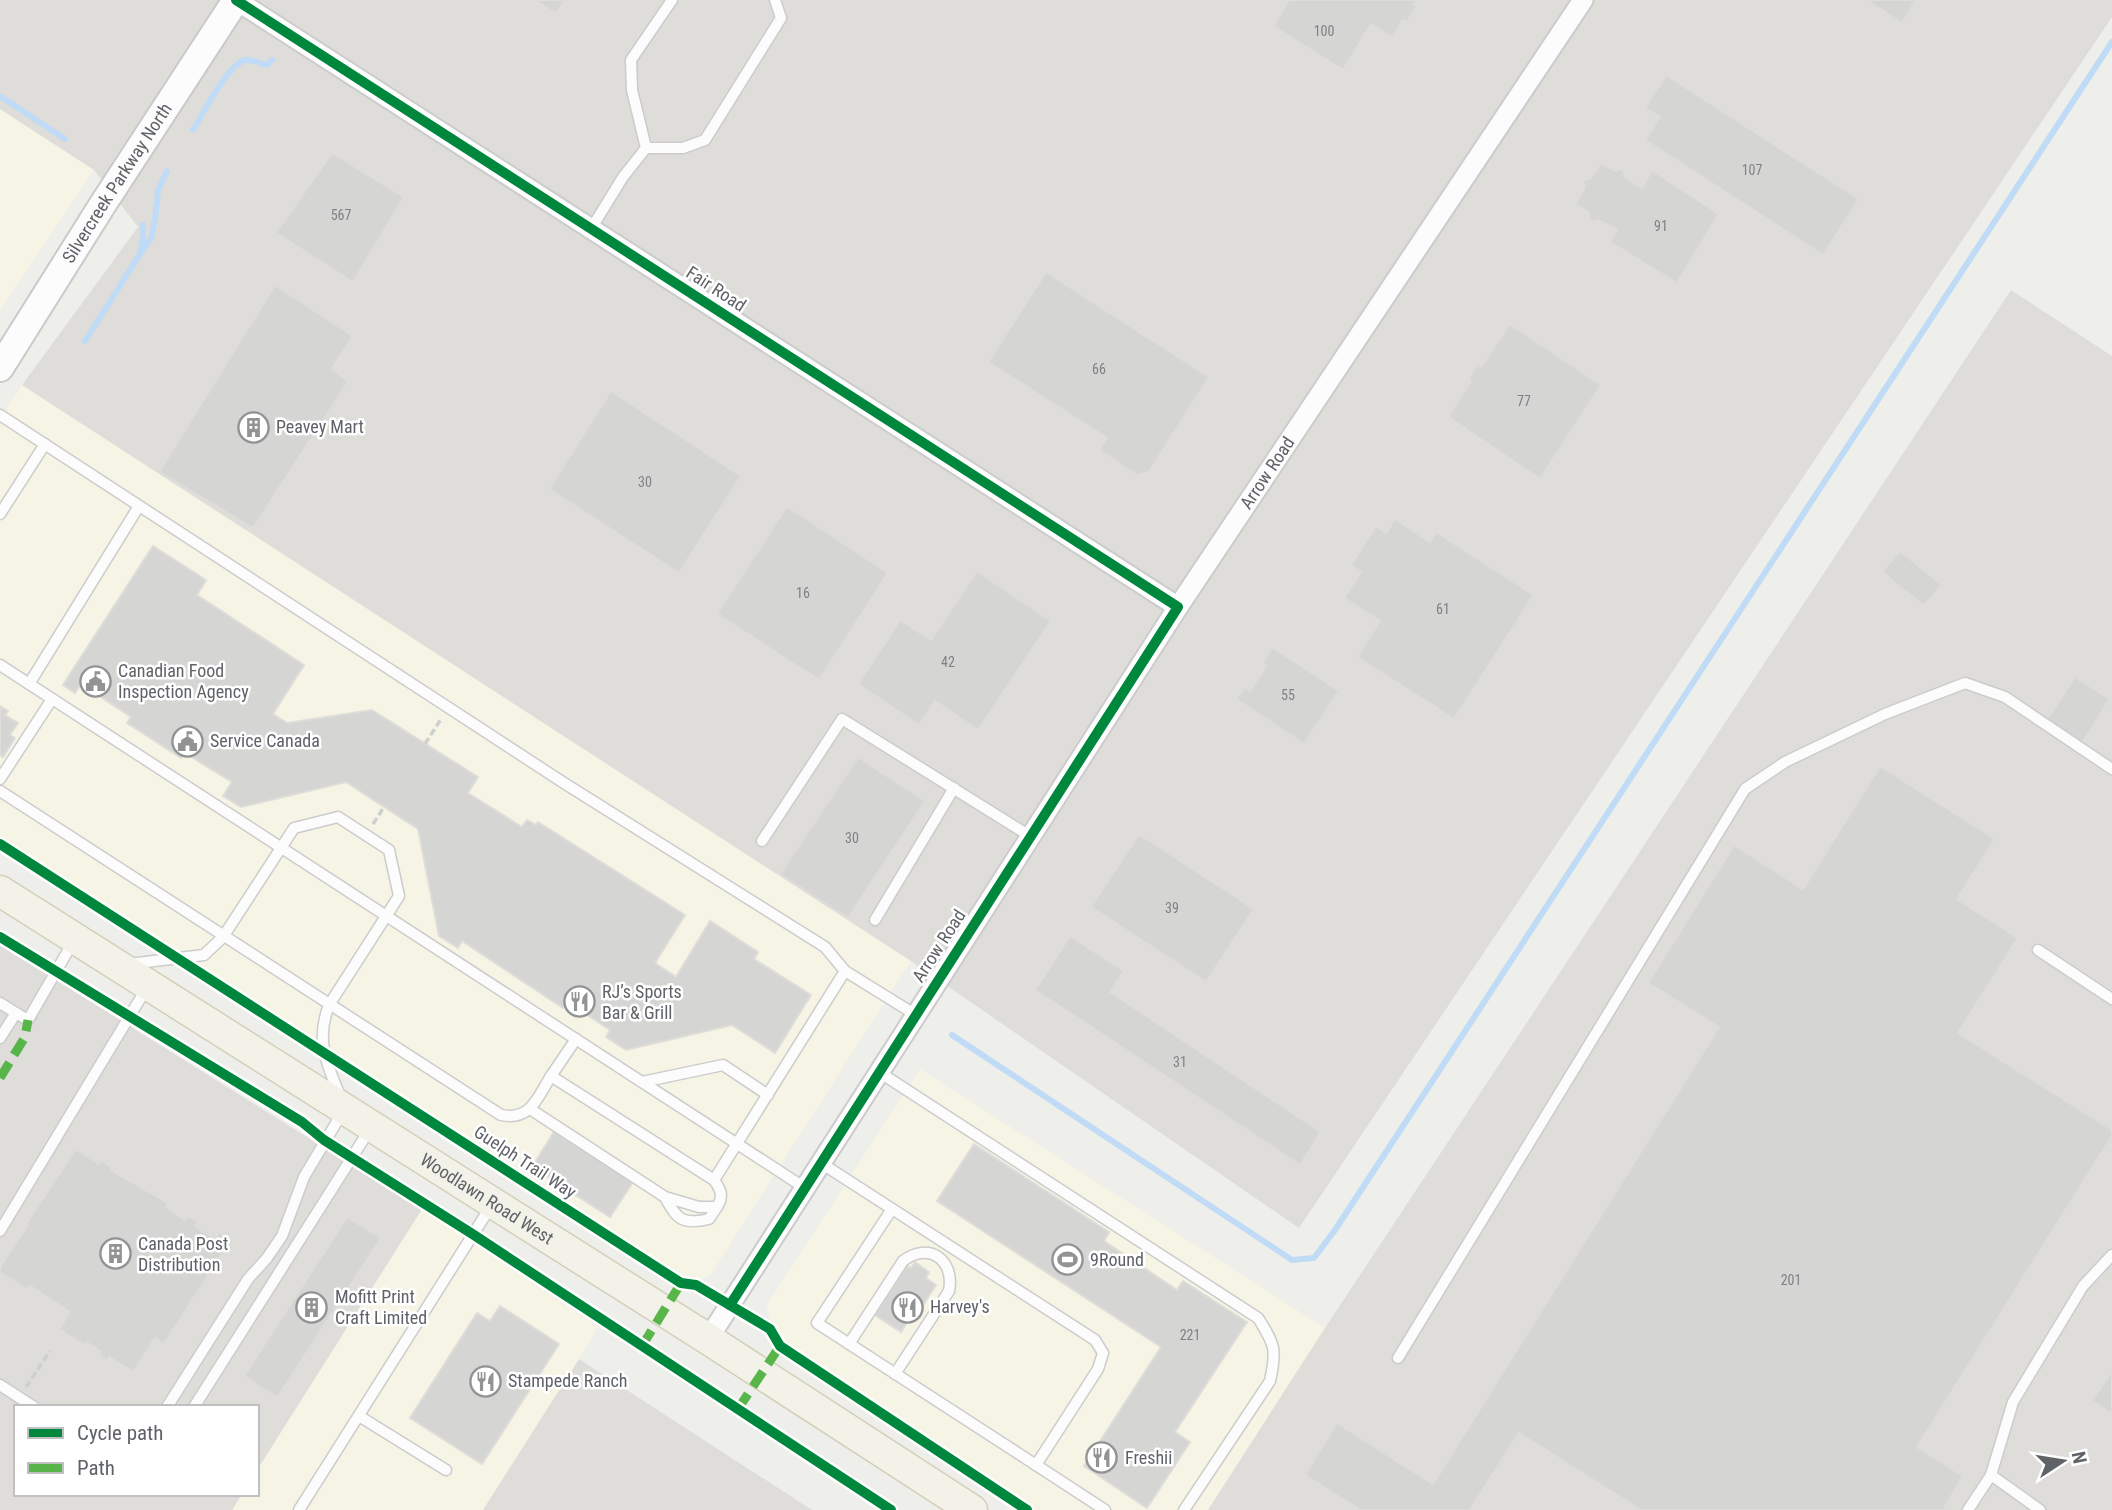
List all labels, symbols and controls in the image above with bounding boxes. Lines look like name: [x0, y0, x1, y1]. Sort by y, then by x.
house number: 100: [1314, 23, 1334, 39]
street label: Silvercreek Parkway North: [58, 99, 176, 267]
house number: 107: [1742, 162, 1762, 178]
house number: 567: [331, 207, 351, 223]
house number: 91: [1654, 218, 1668, 234]
street label: Fair Road: [683, 262, 750, 316]
house number: 66: [1092, 361, 1106, 377]
house number: 77: [1517, 393, 1531, 409]
building icon: Peavey Mart: [236, 410, 270, 444]
place label: Peavey Mart: [276, 416, 364, 437]
street label: Arrow Road: [1235, 433, 1299, 513]
house number: 30: [638, 474, 652, 490]
house number: 16: [796, 585, 810, 601]
house number: 61: [1436, 601, 1450, 617]
house number: 42: [941, 654, 955, 670]
place label: Canadian Food Inspection Agency: [118, 660, 249, 702]
public building icon: Canadian Food Inspection Agency: [78, 664, 112, 698]
house number: 55: [1281, 687, 1295, 703]
public building icon: Service Canada: [170, 724, 204, 758]
place label: Service Canada: [210, 730, 320, 751]
house number: 30: [845, 830, 859, 846]
house number: 39: [1165, 900, 1179, 916]
street label: Arrow Road: [907, 906, 970, 986]
place label: RJ’s Sports Bar & Grill: [602, 981, 682, 1023]
restaurant icon: RJ’s Sports Bar & Grill: [562, 985, 596, 1019]
house number: 31: [1173, 1054, 1187, 1070]
street label: Guelph Trail Way: [470, 1121, 581, 1203]
street label: Woodlawn Road West: [417, 1149, 558, 1248]
place label: Canada Post Distribution: [138, 1233, 228, 1275]
building icon: Canada Post Distribution: [98, 1237, 132, 1271]
sports icon: 9Round: [1050, 1243, 1084, 1277]
place label: 9Round: [1090, 1249, 1144, 1270]
house number: 201: [1781, 1272, 1801, 1288]
place label: Mofitt Print Craft Limited: [335, 1286, 427, 1328]
building icon: Mofitt Print Craft Limited: [295, 1290, 329, 1324]
restaurant icon: Harvey's: [890, 1290, 924, 1324]
place label: Harvey's: [930, 1296, 990, 1317]
house number: 221: [1180, 1327, 1200, 1343]
restaurant icon: Stampede Ranch: [468, 1364, 502, 1398]
place label: Stampede Ranch: [508, 1370, 628, 1391]
legend: [14, 1405, 259, 1496]
text: Cycle path: [77, 1421, 163, 1445]
north arrow: [2028, 1426, 2098, 1496]
restaurant icon: Freshii: [1085, 1441, 1119, 1475]
place label: Freshii: [1125, 1447, 1172, 1468]
text: N: [2067, 1449, 2092, 1466]
text: Path: [77, 1456, 115, 1480]

